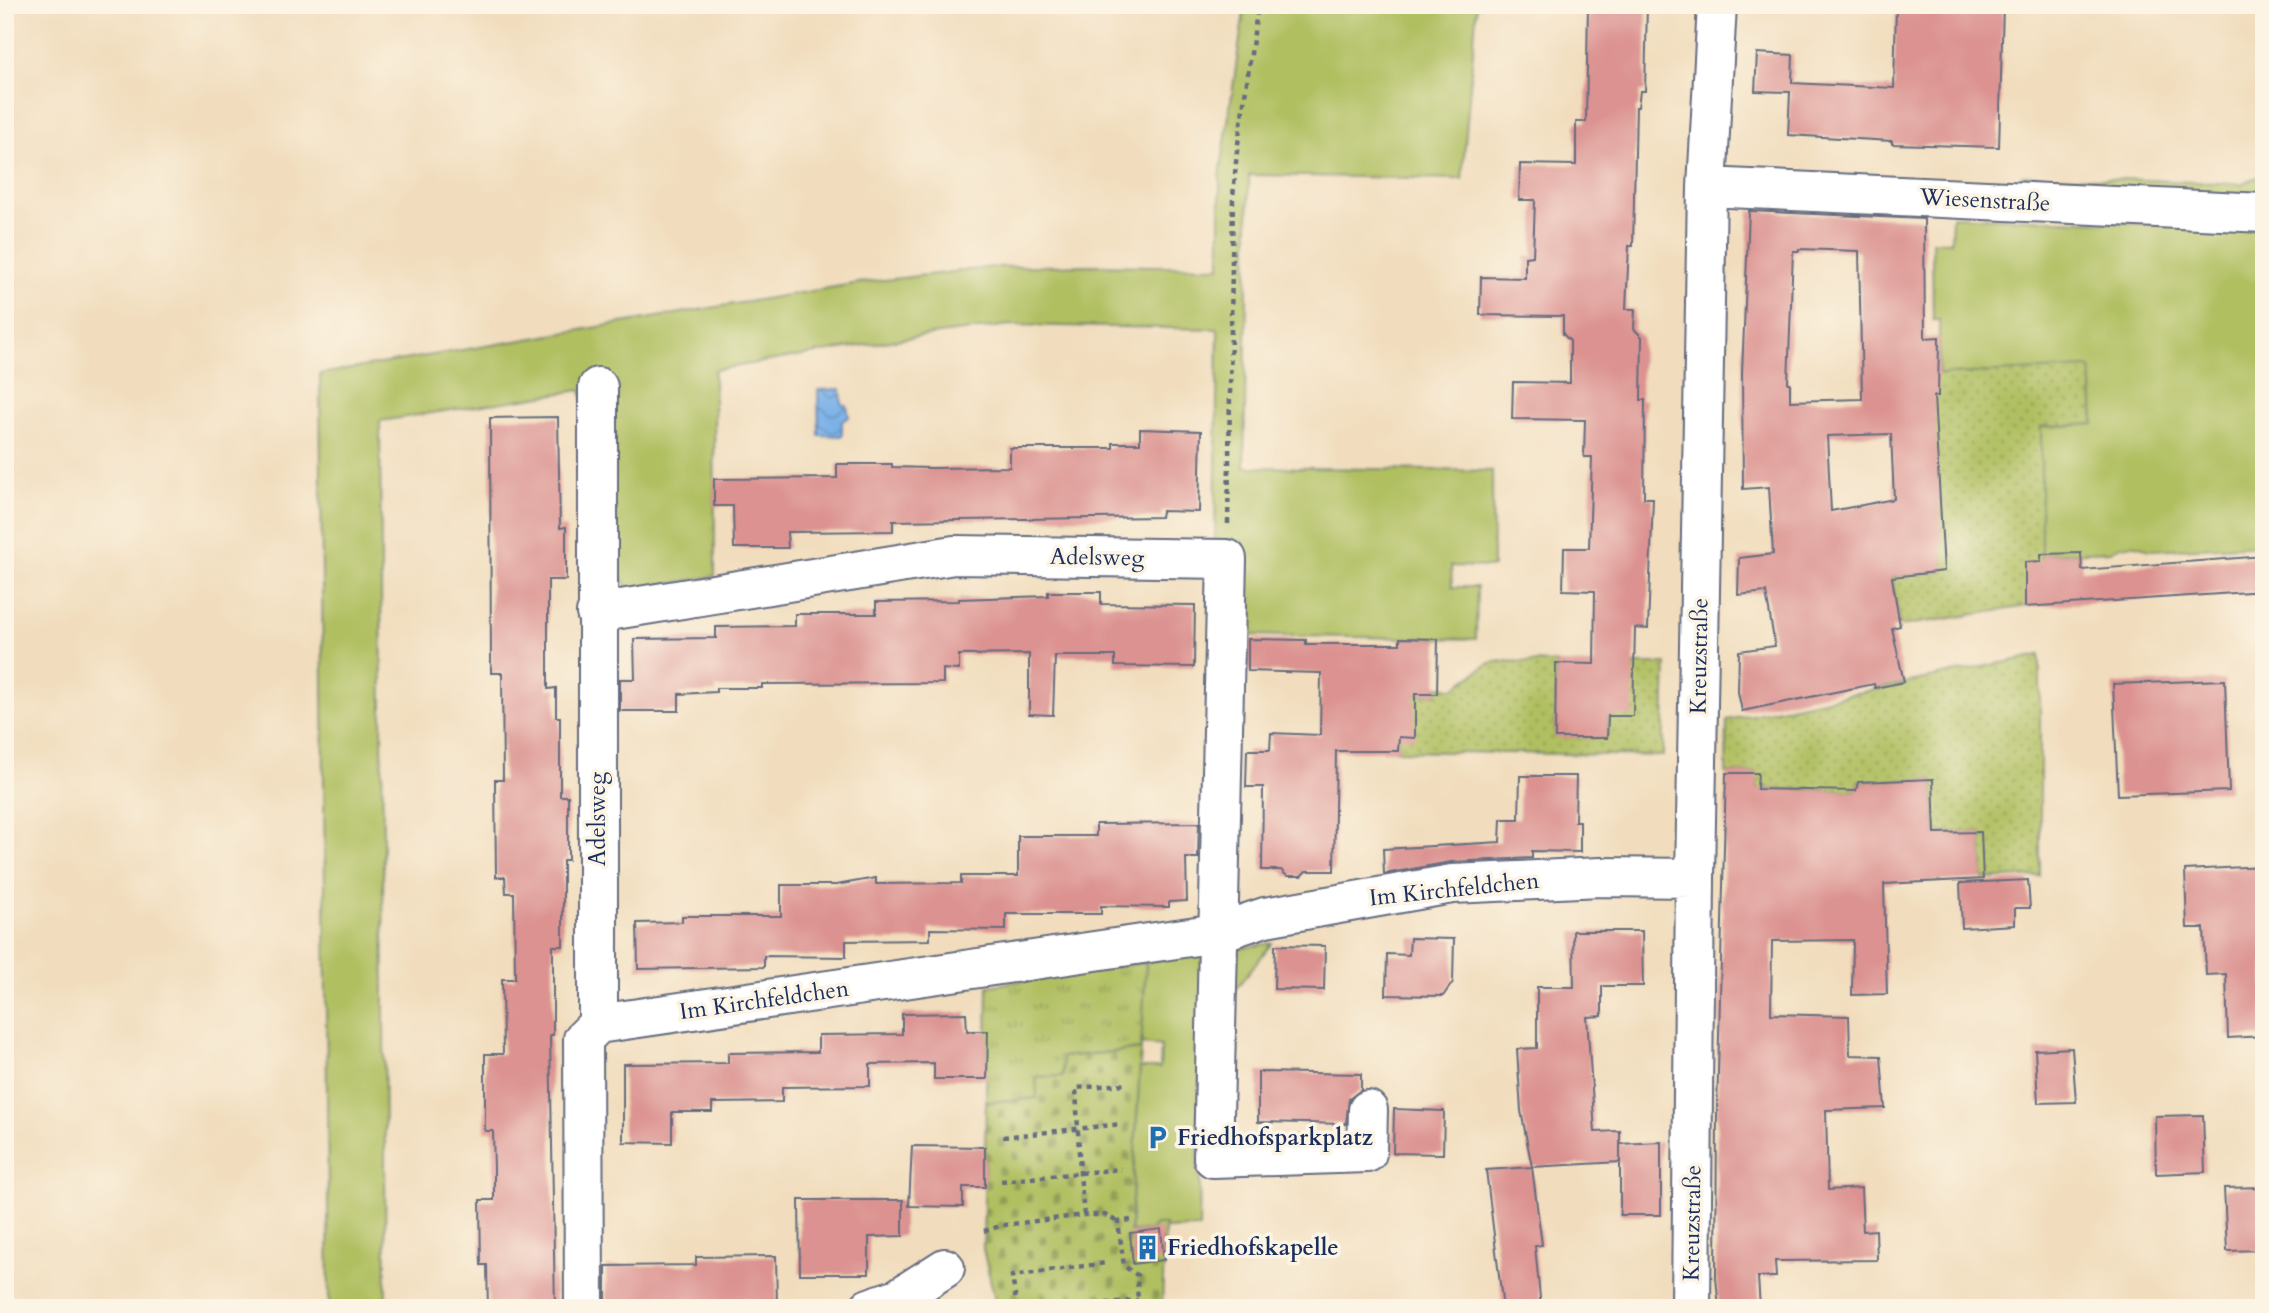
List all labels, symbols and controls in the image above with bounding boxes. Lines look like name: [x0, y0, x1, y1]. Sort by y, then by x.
street label: Wiesenstraße: [1918, 181, 2051, 219]
street label: Adelsweg: [1050, 541, 1145, 573]
street label: Kreuzstraße: [1682, 598, 1716, 714]
street label: Adelsweg: [582, 772, 613, 866]
street label: Im Kirchfeldchen: [1367, 865, 1541, 913]
street label: Im Kirchfeldchen: [677, 973, 851, 1027]
place label: Friedhofsparkplatz: [1177, 1122, 1373, 1153]
parking icon: Friedhofsparkplatz: [1143, 1123, 1171, 1151]
street label: Kreuzstraße: [1675, 1165, 1709, 1281]
place label: Friedhofskapelle: [1167, 1232, 1339, 1263]
building icon: Friedhofskapelle: [1133, 1233, 1161, 1261]

